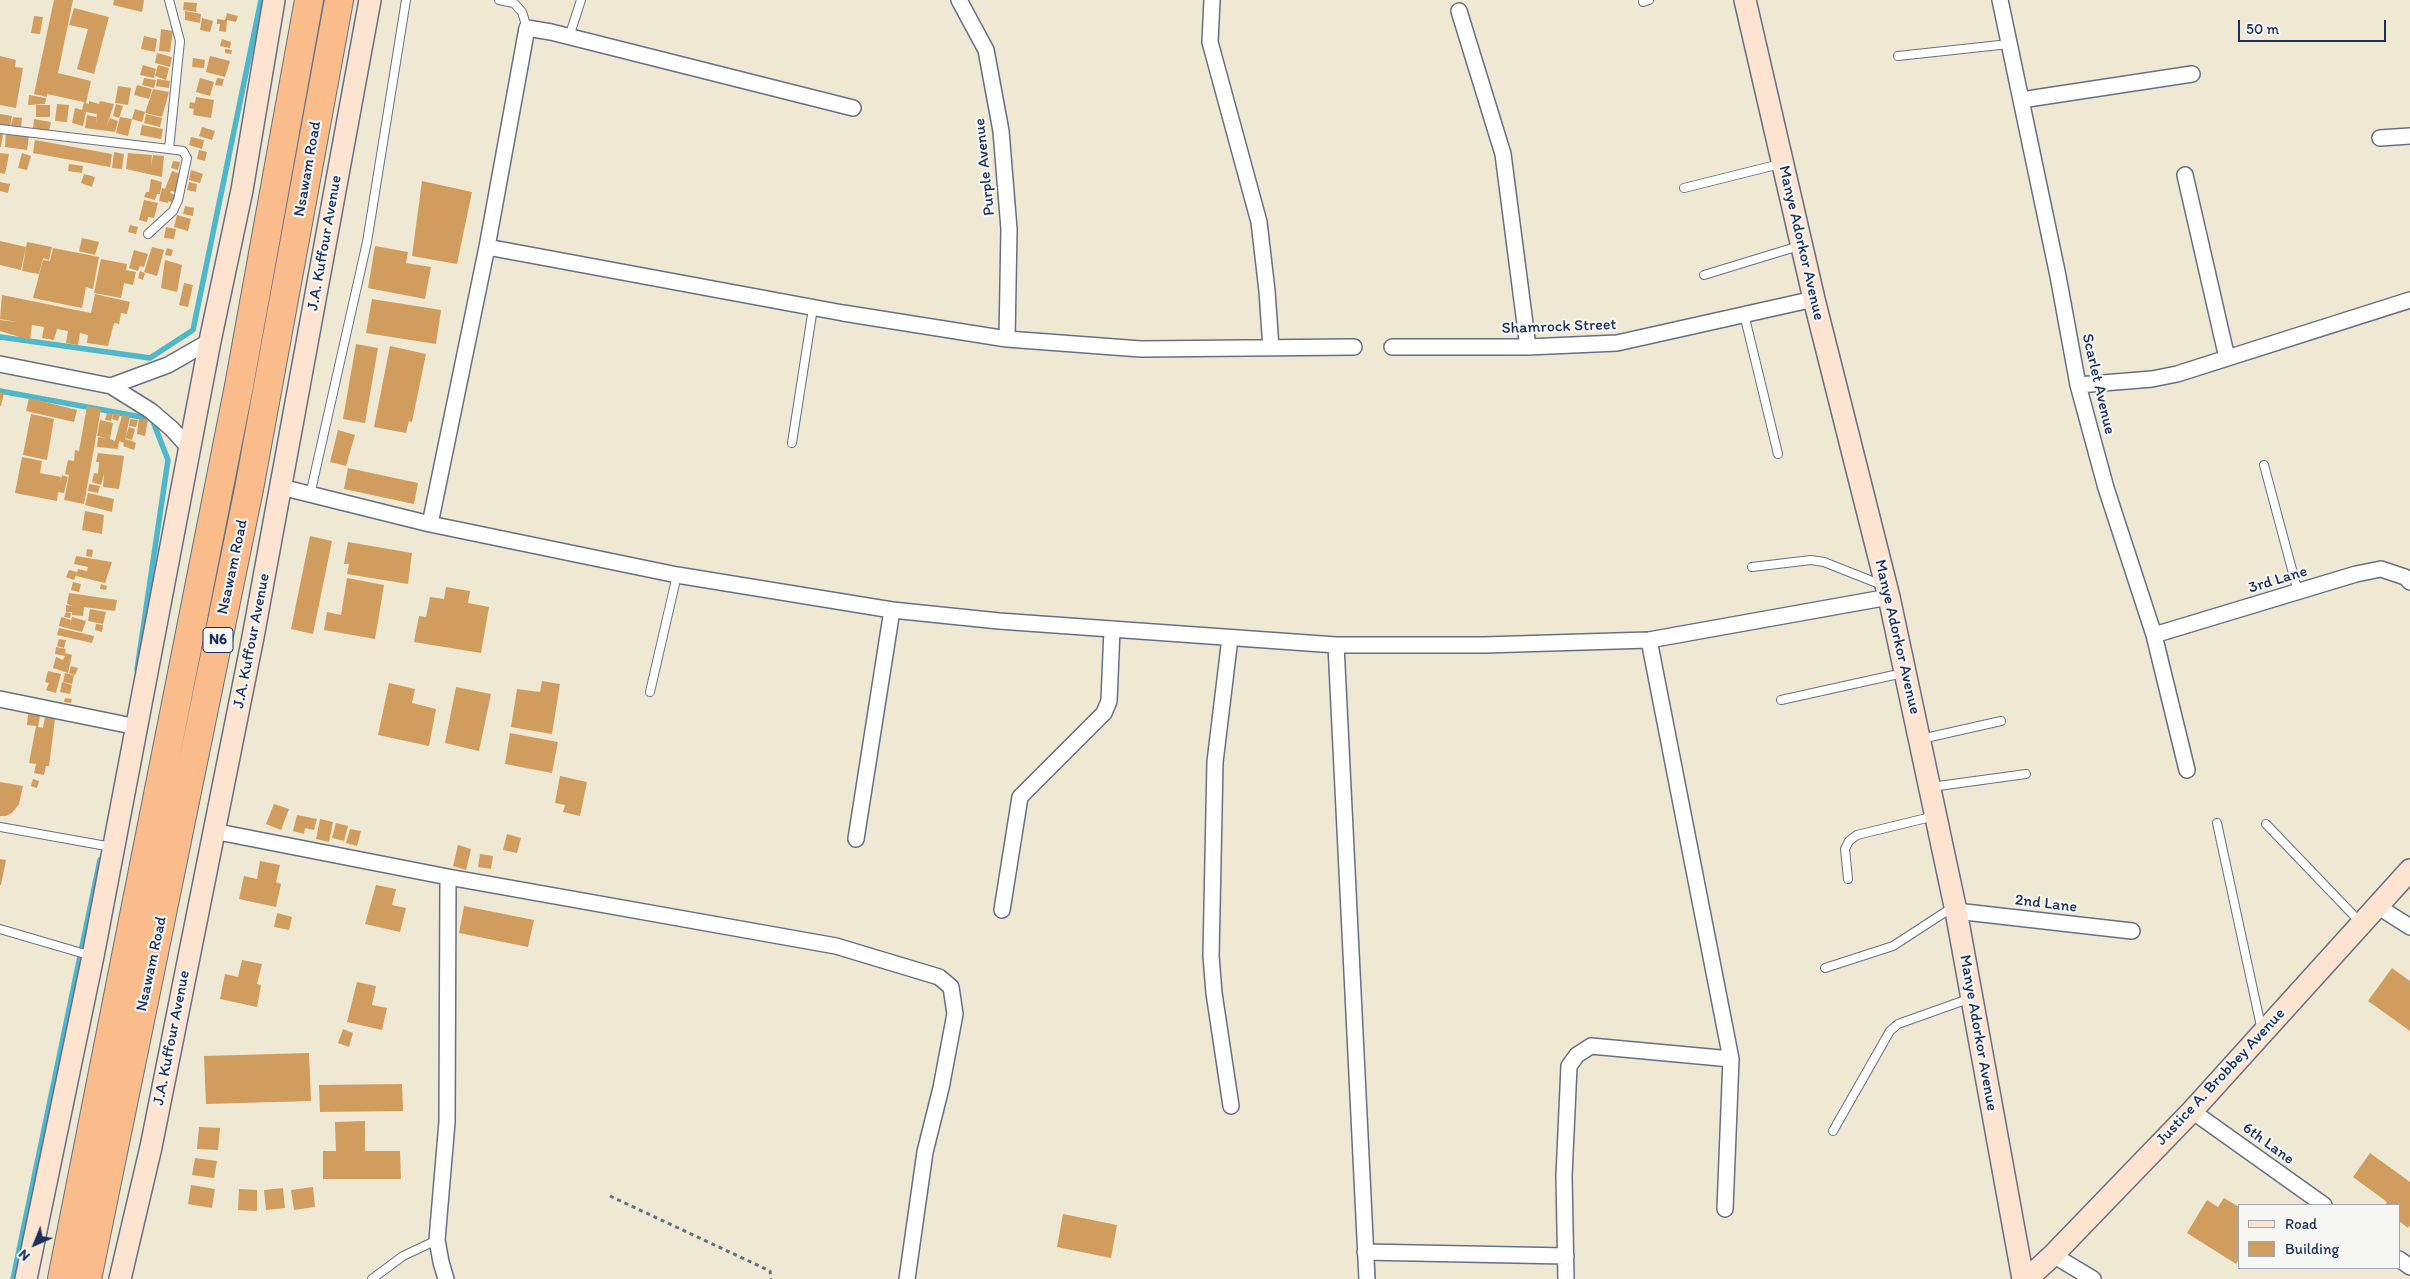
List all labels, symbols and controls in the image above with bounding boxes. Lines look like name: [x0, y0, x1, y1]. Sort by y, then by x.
scale bar: [2240, 10, 2388, 42]
text: 50 m: [2246, 20, 2279, 38]
street label: Purple Avenue: [970, 117, 1000, 217]
street label: Nsawam Road: [290, 120, 326, 218]
street label: Manye Adorkor Avenue: [1774, 164, 1828, 322]
street label: J.A. Kuffour Avenue: [304, 174, 346, 312]
street label: Shamrock Street: [1501, 315, 1617, 339]
street label: Scarlet Avenue: [2077, 332, 2119, 436]
street label: Nsawam Road: [214, 518, 252, 616]
street label: Manye Adorkor Avenue: [1870, 558, 1924, 716]
street label: 3rd Lane: [2246, 562, 2310, 598]
street label: J.A. Kuffour Avenue: [230, 572, 274, 710]
road number: N6: [203, 628, 233, 652]
street label: 2nd Lane: [2014, 891, 2078, 917]
street label: Nsawam Road: [133, 915, 171, 1013]
street label: Manye Adorkor Avenue: [1955, 953, 2001, 1113]
street label: J.A. Kuffour Avenue: [150, 969, 194, 1107]
street label: Justice A. Brobbey Avenue: [2152, 1004, 2290, 1150]
street label: 6th Lane: [2238, 1119, 2298, 1169]
legend: [2238, 1204, 2400, 1269]
text: Road: [2285, 1215, 2317, 1233]
north arrow: [10, 1219, 60, 1269]
text: Building: [2285, 1240, 2339, 1258]
text: N: [15, 1246, 34, 1265]

